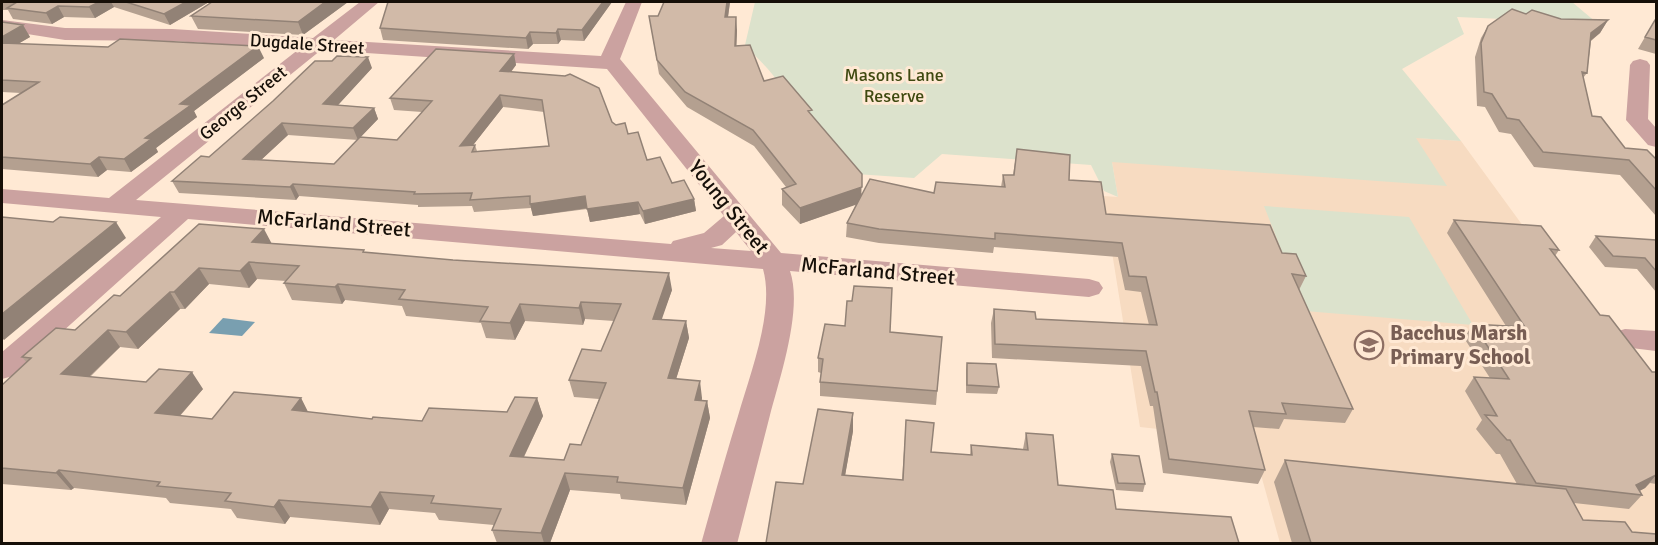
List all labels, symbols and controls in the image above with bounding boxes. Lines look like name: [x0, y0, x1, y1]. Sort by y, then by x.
street label: Dugdale Street: [249, 29, 365, 59]
street label: George Street: [195, 61, 291, 145]
park label: Masons Lane Reserve: [844, 64, 944, 107]
street label: Young Street: [683, 155, 775, 259]
street label: McFarland Street: [256, 203, 412, 243]
street label: McFarland Street: [800, 251, 956, 291]
place label: Bacchus Marsh Primary School: [1390, 320, 1531, 370]
school or university icon: Bacchus Marsh Primary School: [1353, 329, 1385, 361]

